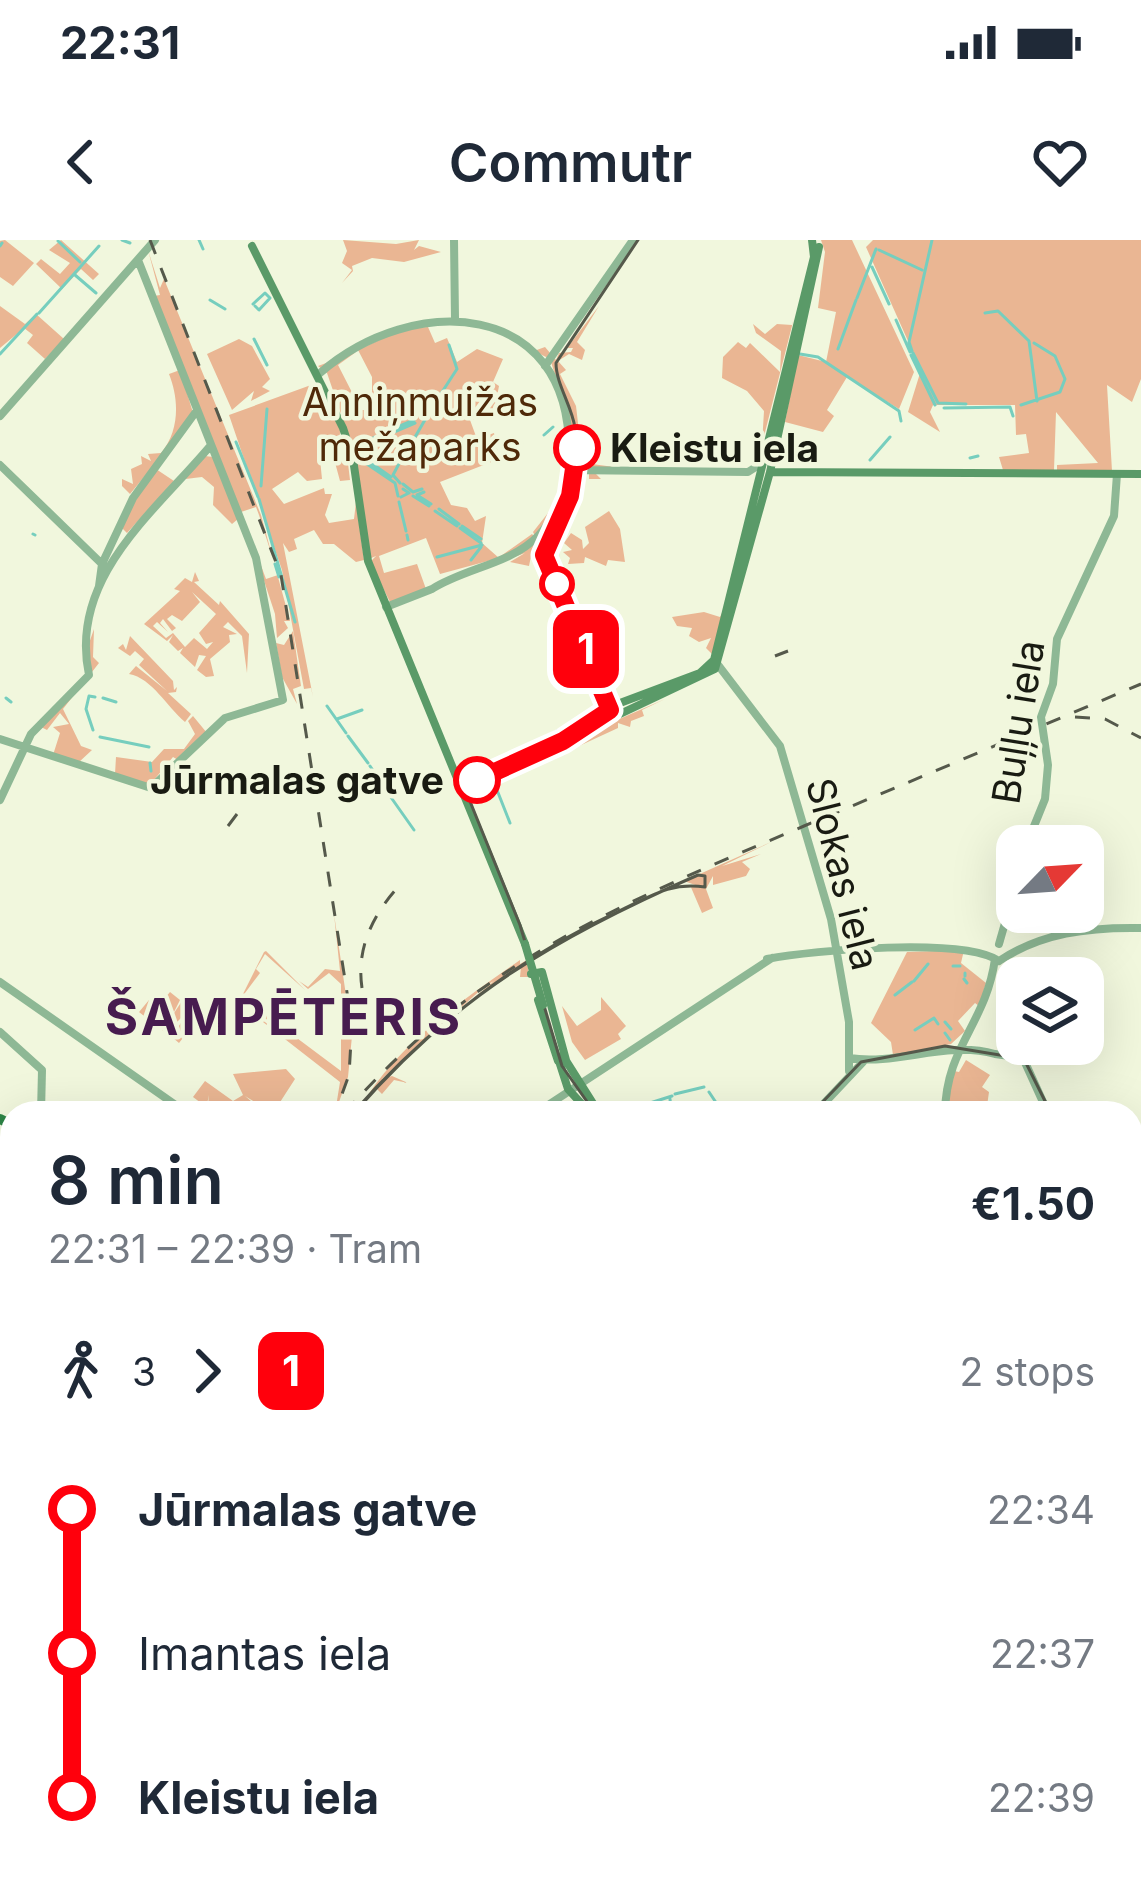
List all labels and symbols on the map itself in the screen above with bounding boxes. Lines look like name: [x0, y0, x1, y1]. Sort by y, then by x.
park label: Anniņmuižas mežaparks: [302, 378, 538, 470]
place label: Kleistu iela: [610, 424, 819, 471]
marker: Kleistu iela: [555, 426, 599, 470]
unlabelled marker: [541, 568, 573, 600]
line badge: 1: [547, 610, 625, 688]
street label: Buļļu iela: [981, 637, 1055, 807]
place label: Jūrmalas gatve: [150, 756, 444, 803]
marker: Jūrmalas gatve: [455, 758, 499, 802]
street label: Slokas iela: [797, 773, 890, 975]
north arrow: [996, 825, 1104, 933]
district label: ŠAMPĒTERIS: [105, 986, 463, 1047]

